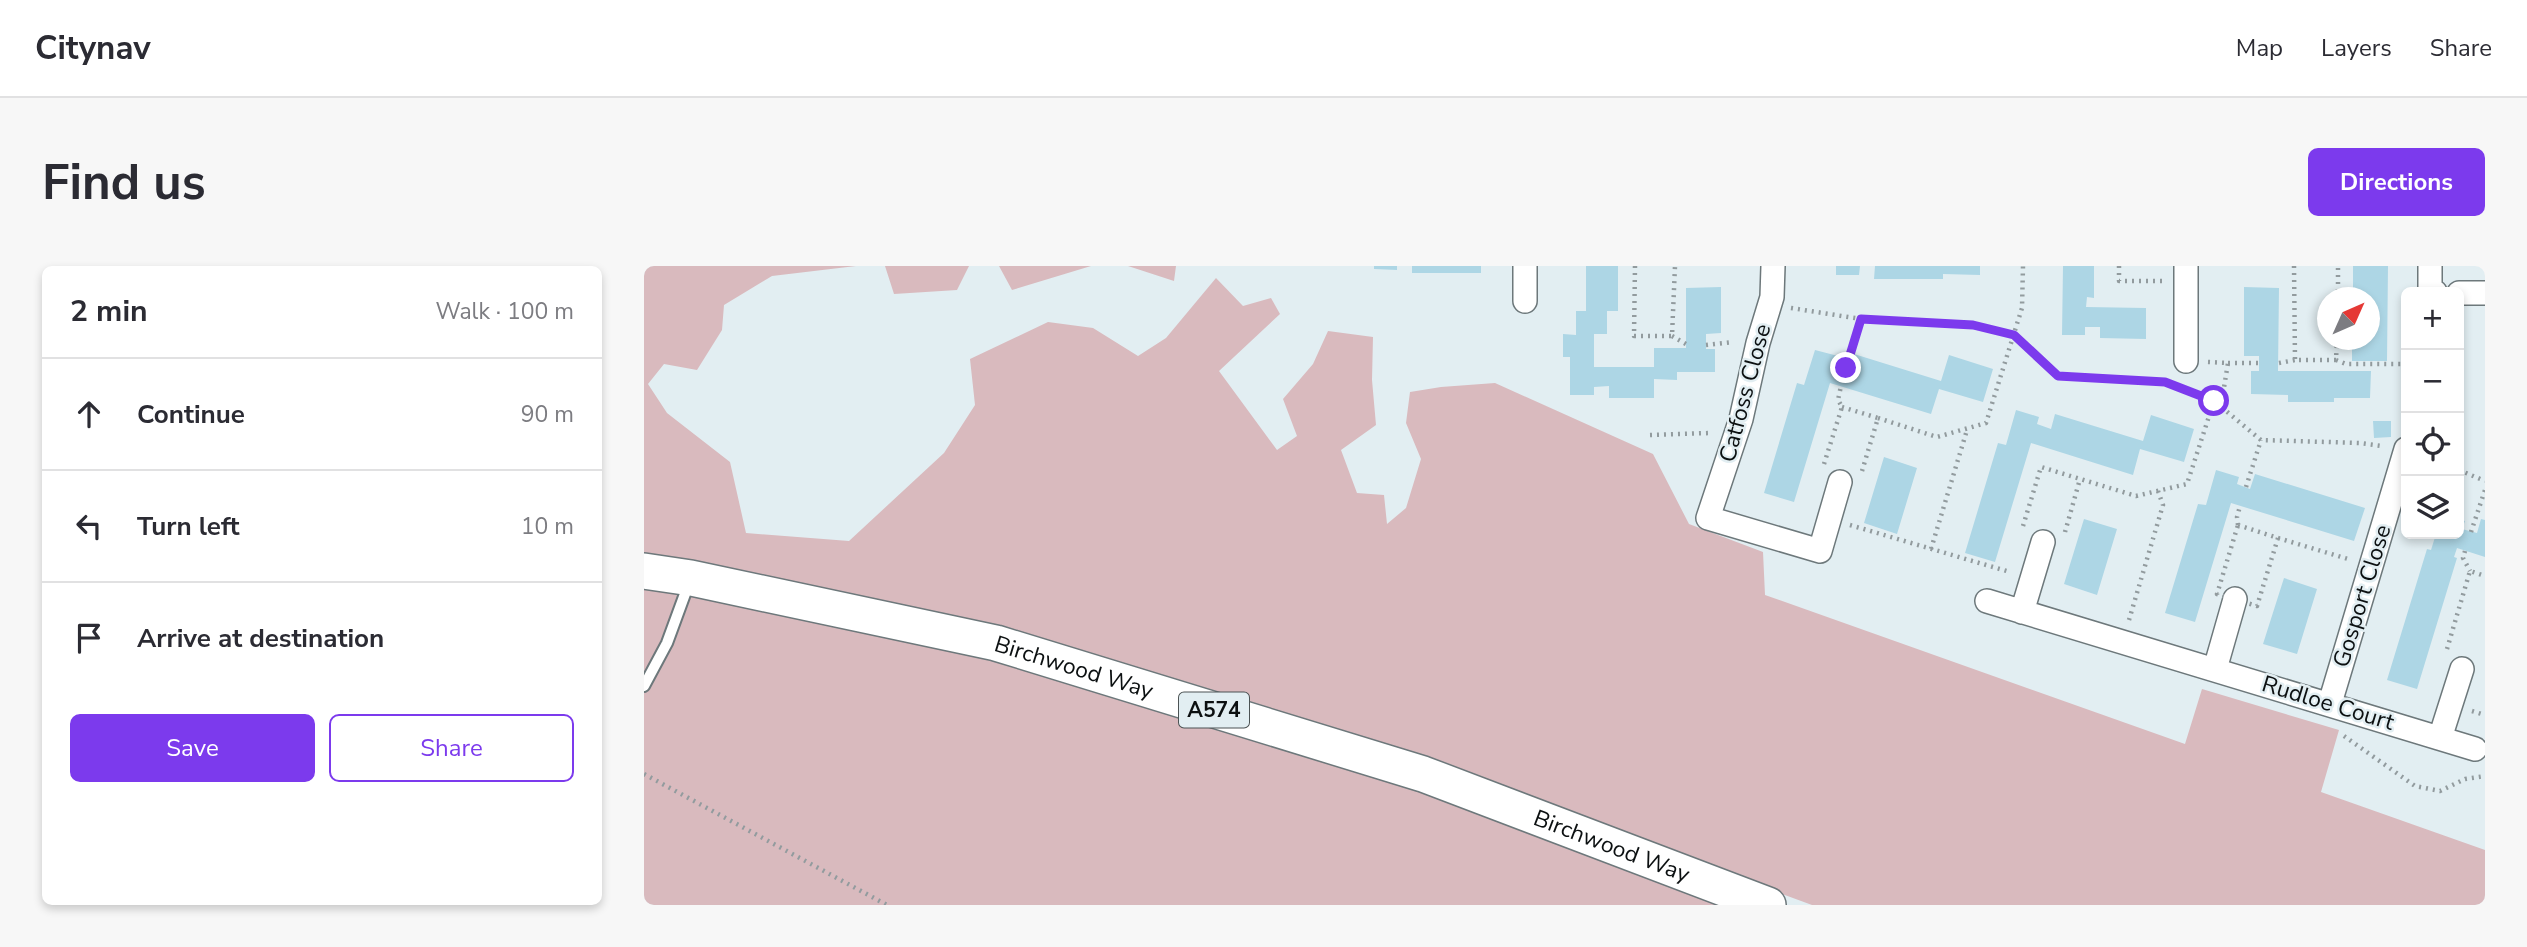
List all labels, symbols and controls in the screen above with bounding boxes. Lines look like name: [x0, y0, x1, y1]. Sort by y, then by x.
text: Citynav: [35, 26, 151, 71]
text: Map: [2236, 32, 2283, 64]
text: Layers: [2321, 32, 2392, 64]
text: Share: [2430, 32, 2492, 64]
button: Directions: [2308, 148, 2485, 216]
text: Find us: [42, 149, 206, 216]
north arrow: [2317, 287, 2380, 350]
map controls: [2401, 287, 2464, 539]
button: +: [2401, 287, 2464, 350]
text: 2 min: [70, 291, 148, 332]
text: Walk · 100 m: [435, 296, 574, 327]
street label: Catfoss Close: [1712, 320, 1778, 466]
button: −: [2401, 350, 2464, 413]
route end: [1830, 352, 1861, 383]
route start: [2198, 385, 2229, 416]
icon: ahead: [70, 395, 108, 433]
text: Continue: [137, 397, 245, 432]
text: 90 m: [521, 399, 574, 430]
button: locate: [2401, 413, 2464, 476]
button: layers: [2401, 476, 2464, 539]
icon: left: [70, 507, 108, 545]
text: Turn left: [137, 509, 240, 544]
text: 10 m: [521, 511, 574, 542]
street label: Gosport Close: [2326, 521, 2398, 671]
icon: arrive: [70, 619, 108, 657]
text: Arrive at destination: [137, 621, 384, 656]
street label: Birchwood Way: [991, 628, 1157, 706]
street label: Rudloe Court: [2258, 668, 2399, 738]
road number: A574: [1179, 692, 1249, 728]
button: Save: [70, 714, 315, 782]
button: Share: [329, 714, 574, 782]
street label: Birchwood Way: [1529, 802, 1694, 889]

